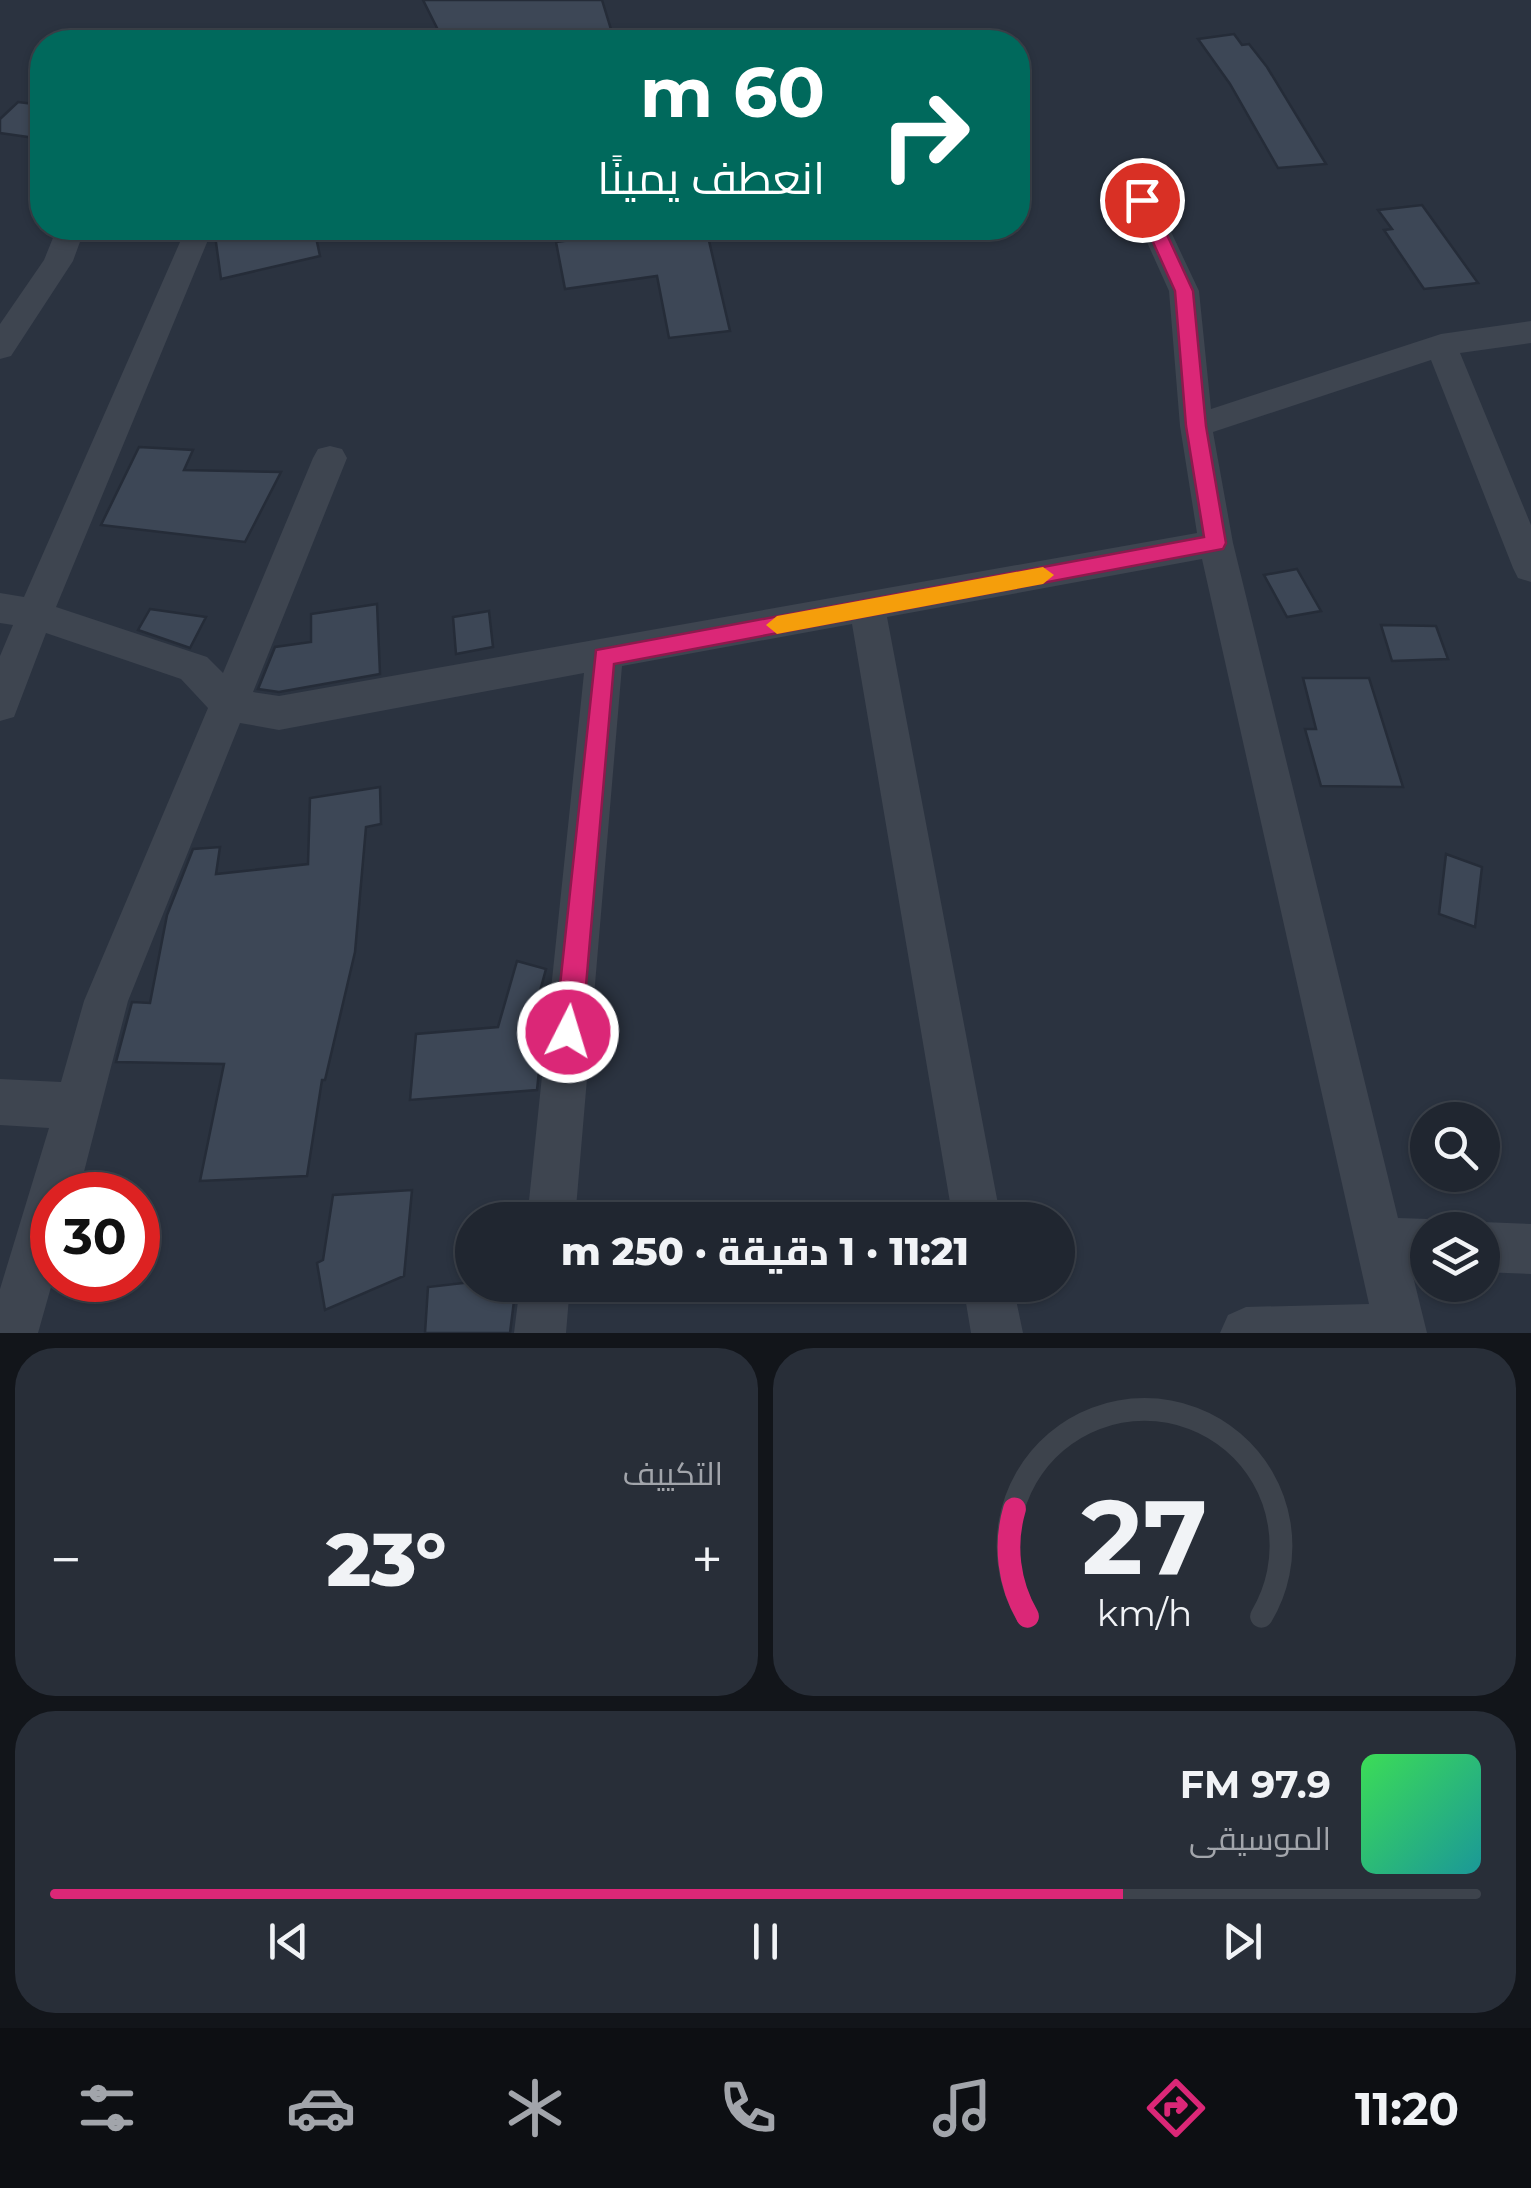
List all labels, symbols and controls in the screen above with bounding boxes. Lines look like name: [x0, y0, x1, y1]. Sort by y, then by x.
text: 60 m: [640, 49, 825, 135]
icon: right: [860, 70, 990, 200]
text: انعطف يمينًا: [597, 150, 825, 205]
pin: [1100, 158, 1185, 243]
icon: arrive: [1115, 173, 1170, 228]
position arrow: [516, 980, 620, 1084]
map controls: [1410, 1102, 1500, 1302]
button: search: [1410, 1102, 1500, 1192]
speed limit sign: 30: [30, 1172, 160, 1302]
button: layers: [1410, 1212, 1500, 1302]
text: 11:21 · 1 دقيقة · 250 m: [561, 1228, 969, 1275]
text: التكييف: [623, 1454, 723, 1493]
text: 27: [1082, 1473, 1207, 1600]
text: 23°: [326, 1513, 447, 1605]
text: −: [50, 1526, 82, 1593]
text: +: [691, 1526, 723, 1593]
text: km/h: [1097, 1591, 1192, 1635]
text: 97.9 FM: [1180, 1761, 1331, 1808]
text: الموسيقى: [1189, 1819, 1331, 1858]
icon: previous: [261, 1914, 316, 1969]
icon: pause: [738, 1914, 793, 1969]
icon: next: [1215, 1914, 1270, 1969]
icon: filters: [72, 2073, 142, 2143]
icon: car: [286, 2073, 356, 2143]
icon: climate: [500, 2073, 570, 2143]
icon: phone: [713, 2073, 783, 2143]
icon: music: [927, 2073, 997, 2143]
icon: directions: [1141, 2073, 1211, 2143]
text: 11:20: [1355, 2081, 1459, 2136]

